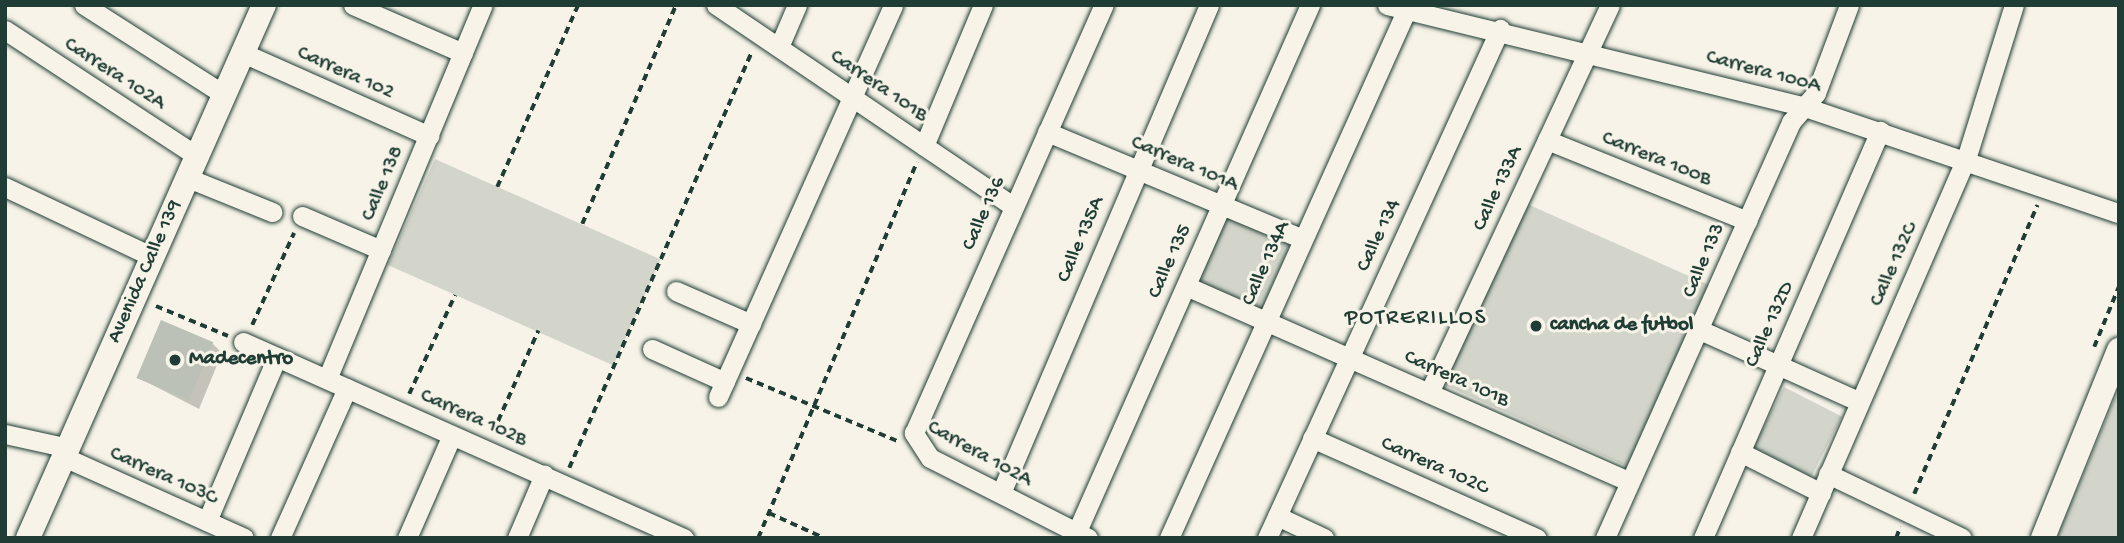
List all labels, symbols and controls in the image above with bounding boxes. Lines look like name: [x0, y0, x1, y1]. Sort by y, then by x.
street label: Carrera 102A: [59, 33, 169, 117]
street label: Carrera 102: [293, 41, 397, 107]
street label: Carrera 101B: [824, 45, 932, 129]
street label: Carrera 100A: [1703, 46, 1823, 100]
street label: Carrera 100B: [1598, 127, 1714, 193]
street label: Carrera 101A: [1127, 131, 1241, 199]
street label: Calle 138: [357, 143, 411, 225]
street label: Calle 133A: [1468, 143, 1530, 235]
street label: Calle 136: [958, 173, 1012, 255]
street label: Calle 135A: [1053, 193, 1111, 287]
street label: Calle 134: [1352, 196, 1408, 276]
street label: Avenida Calle 139: [103, 197, 189, 347]
street label: Calle 134A: [1237, 218, 1297, 310]
street label: Calle 132C: [1865, 219, 1925, 311]
street label: Calle 133: [1678, 220, 1732, 302]
street label: Calle 135: [1144, 221, 1198, 303]
street label: Calle 132D: [1741, 278, 1801, 372]
district label: POTRERILLOS: [1346, 305, 1486, 333]
place label: cancha de futbol: [1550, 313, 1693, 339]
marker: cancha de futbol: [1528, 318, 1544, 334]
street label: Carrera 101B: [1400, 346, 1512, 414]
place label: Madecentro: [189, 347, 293, 373]
marker: Madecentro: [167, 352, 183, 368]
street label: Carrera 102B: [416, 384, 530, 454]
street label: Carrera 102A: [922, 416, 1036, 494]
street label: Carrera 102C: [1376, 432, 1492, 502]
street label: Carrera 103C: [105, 442, 221, 512]

